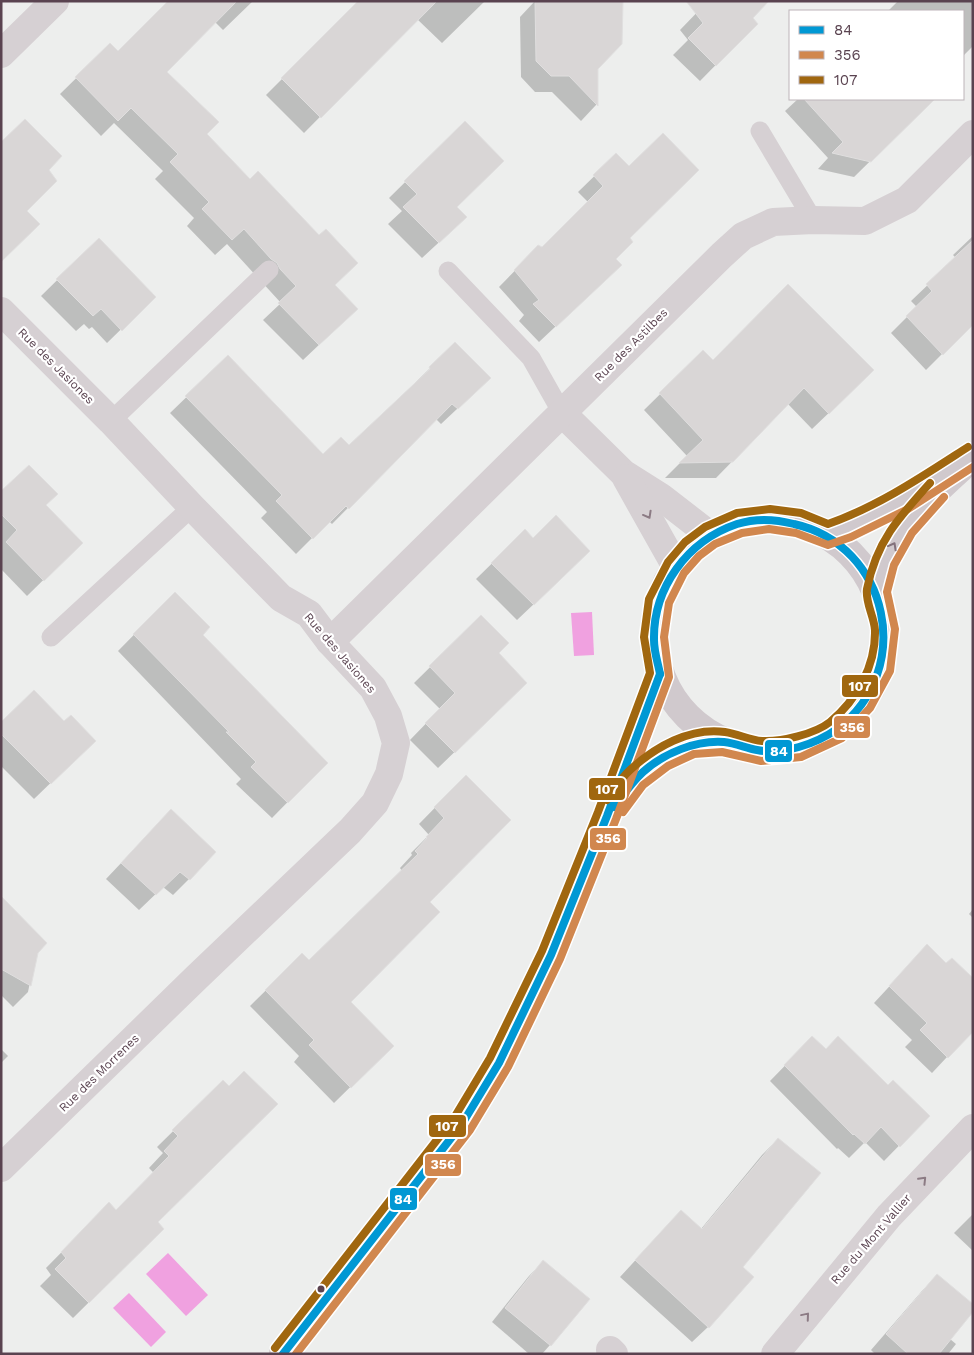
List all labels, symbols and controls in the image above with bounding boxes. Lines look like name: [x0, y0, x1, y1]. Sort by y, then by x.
legend: [789, 10, 964, 100]
text: 84: [834, 21, 852, 39]
text: 356: [834, 46, 861, 64]
text: 107: [834, 71, 857, 89]
street label: Rue des Astilbes: [592, 306, 670, 384]
street label: Rue des Jasiones: [15, 325, 97, 407]
one-way arrow: [641, 509, 651, 518]
one-way arrow: [887, 542, 897, 551]
street label: Rue des Jasiones: [301, 610, 379, 696]
line badge: 107: [841, 674, 879, 698]
text: 107: [848, 678, 872, 694]
line badge: 356: [833, 715, 871, 739]
text: 356: [839, 719, 865, 735]
line badge: 84: [764, 739, 793, 763]
text: 84: [770, 743, 788, 759]
line badge: 107: [588, 777, 626, 801]
text: 107: [595, 781, 619, 797]
line badge: 356: [589, 827, 627, 851]
text: 356: [595, 830, 621, 846]
street label: Rue des Morrenes: [56, 1031, 142, 1115]
line badge: 107: [428, 1114, 467, 1138]
text: 107: [435, 1118, 459, 1134]
line badge: 356: [424, 1153, 462, 1177]
text: 356: [430, 1156, 456, 1172]
one-way arrow: [917, 1177, 926, 1186]
line badge: 84: [389, 1187, 418, 1211]
text: 84: [394, 1191, 412, 1207]
street label: Rue du Mont Vallier: [828, 1191, 914, 1287]
unlabelled marker: [316, 1284, 326, 1294]
one-way arrow: [800, 1313, 808, 1322]

